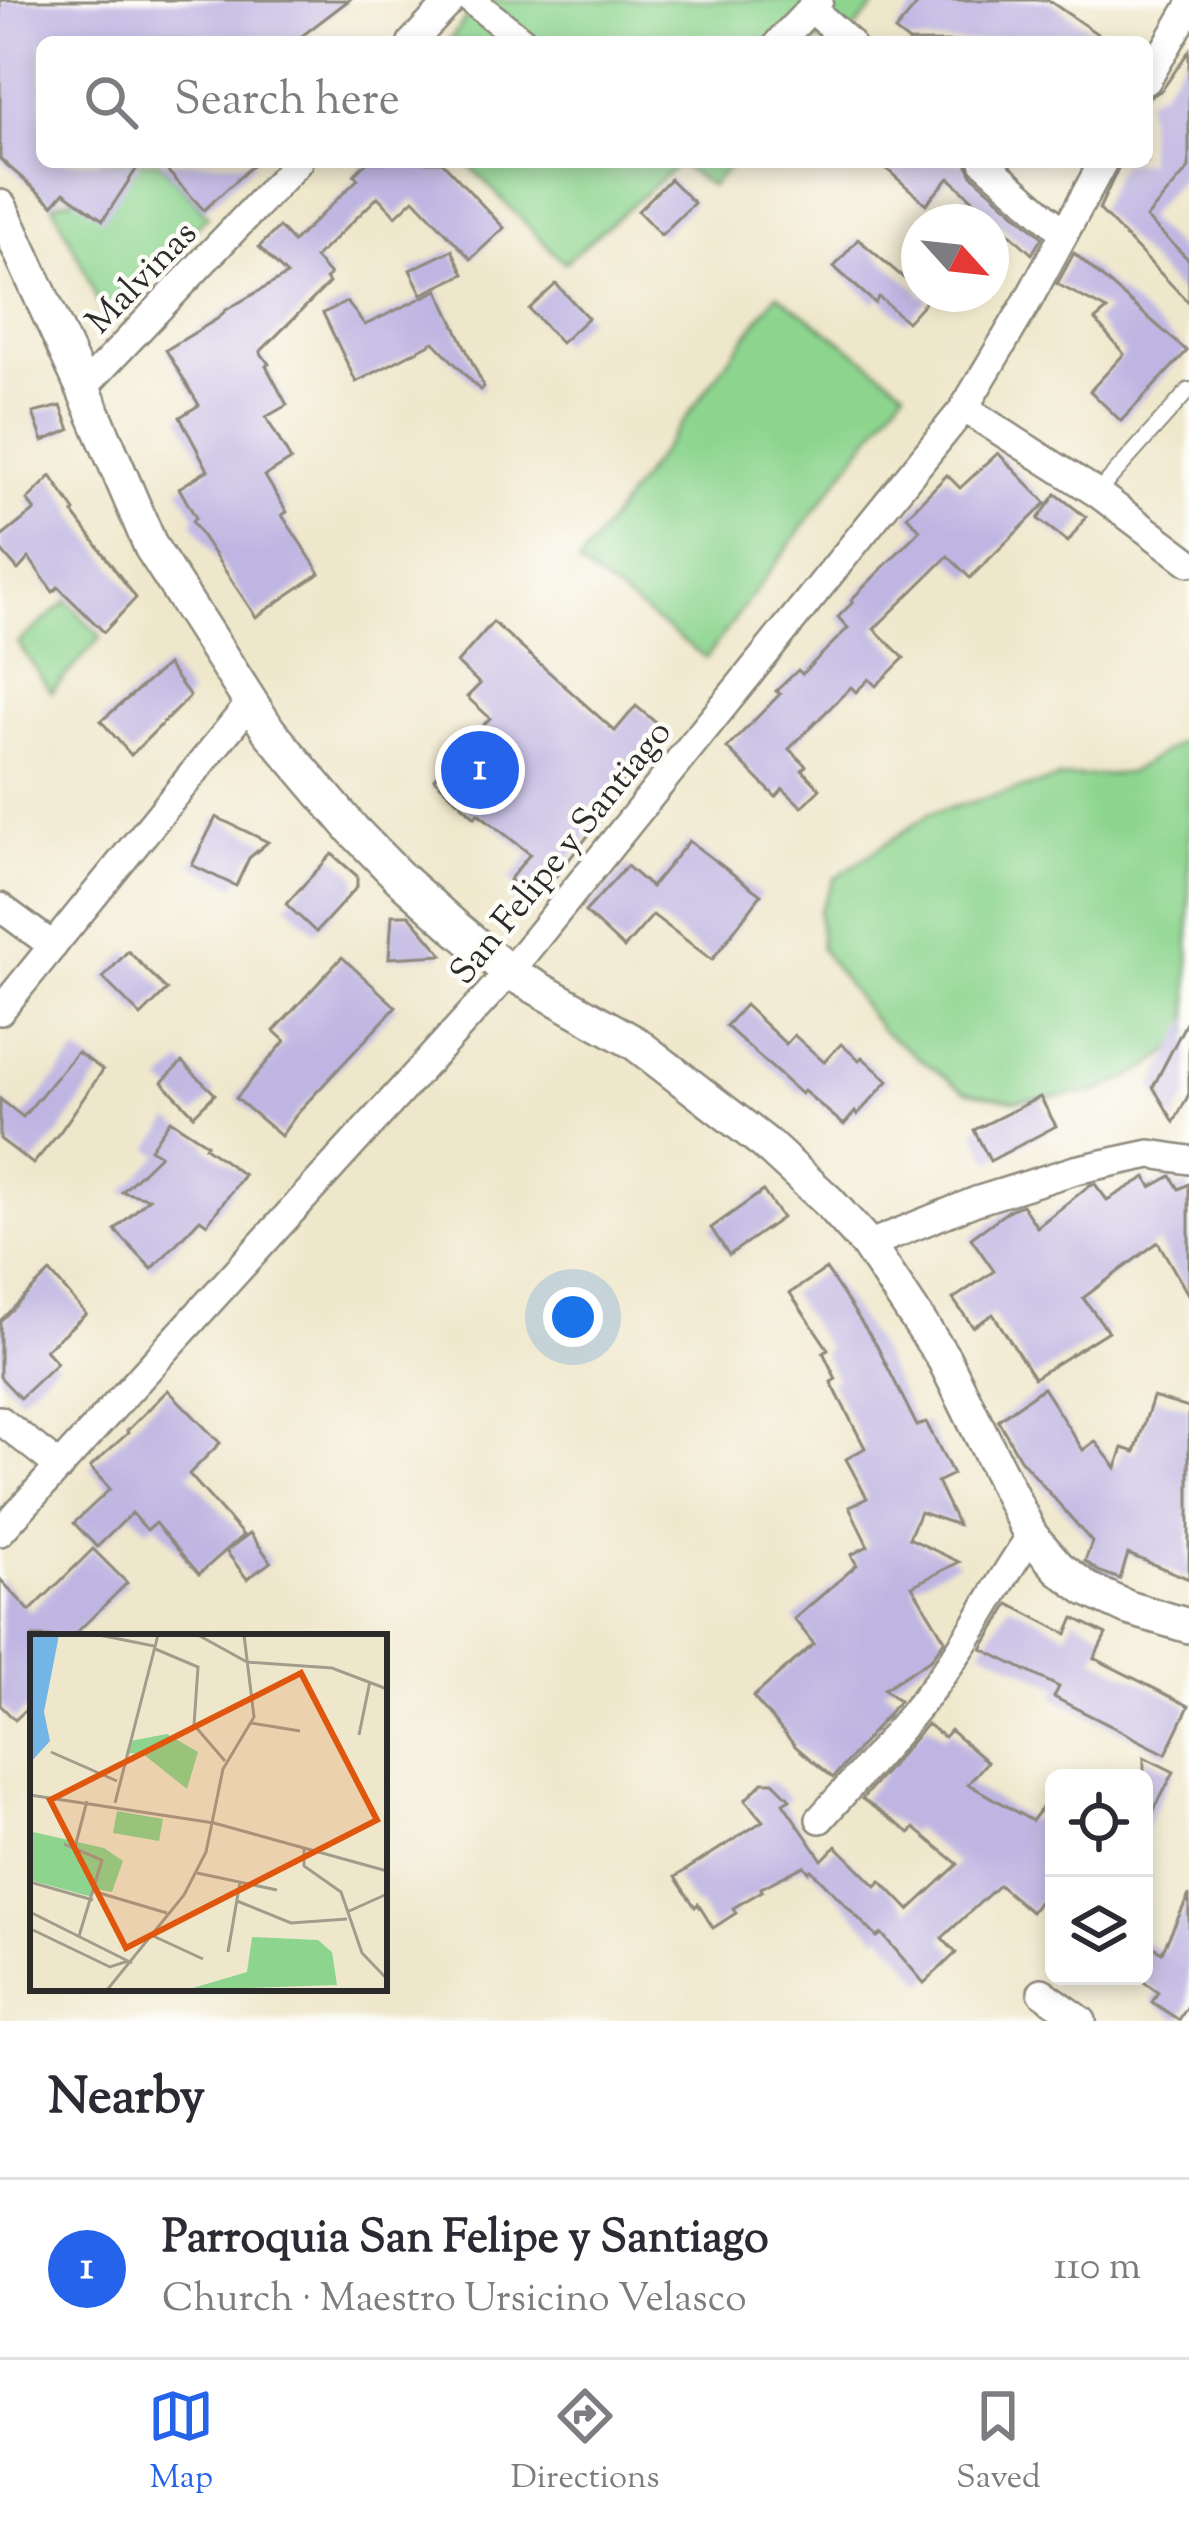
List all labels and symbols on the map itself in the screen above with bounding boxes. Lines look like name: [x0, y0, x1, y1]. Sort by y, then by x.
north arrow: [901, 204, 1009, 312]
street label: Malvinas: [75, 210, 210, 347]
street label: San Felipe y Santiago: [439, 710, 685, 997]
pin: 1: [441, 725, 519, 815]
your location: [543, 1287, 603, 1347]
inset map: [30, 1634, 387, 1991]

